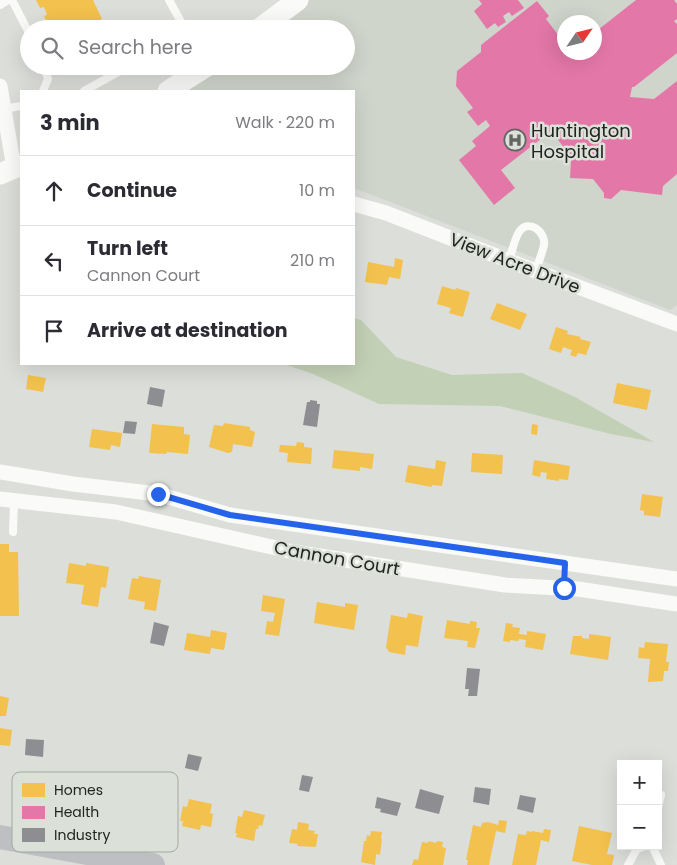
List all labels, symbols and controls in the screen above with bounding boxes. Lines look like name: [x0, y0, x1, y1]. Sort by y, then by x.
north arrow: [557, 15, 602, 60]
search box: [20, 20, 355, 75]
icon: search: [38, 34, 66, 62]
text: Search here: [78, 34, 192, 61]
text: 3 min: [40, 108, 100, 137]
text: Walk · 220 m: [235, 111, 335, 134]
place label: Huntington Hospital: [531, 118, 631, 164]
hospital icon: Huntington Hospital: [503, 128, 527, 152]
icon: ahead: [40, 177, 68, 205]
text: Continue: [87, 177, 177, 204]
text: 10 m: [299, 179, 335, 202]
street label: View Acre Drive: [446, 227, 584, 299]
text: Turn left: [87, 235, 168, 262]
icon: left: [40, 247, 68, 275]
text: 210 m: [290, 249, 335, 272]
text: Cannon Court: [87, 264, 200, 287]
icon: arrive: [40, 317, 68, 345]
text: Arrive at destination: [87, 317, 288, 344]
route end: [147, 483, 170, 506]
street label: Cannon Court: [272, 535, 402, 581]
route start: [553, 577, 576, 600]
map controls: [617, 760, 662, 850]
button: +: [617, 760, 662, 805]
legend: [12, 772, 178, 852]
text: Homes: [54, 780, 103, 800]
text: Health: [54, 802, 99, 822]
button: −: [617, 805, 662, 850]
text: Industry: [54, 825, 110, 845]

